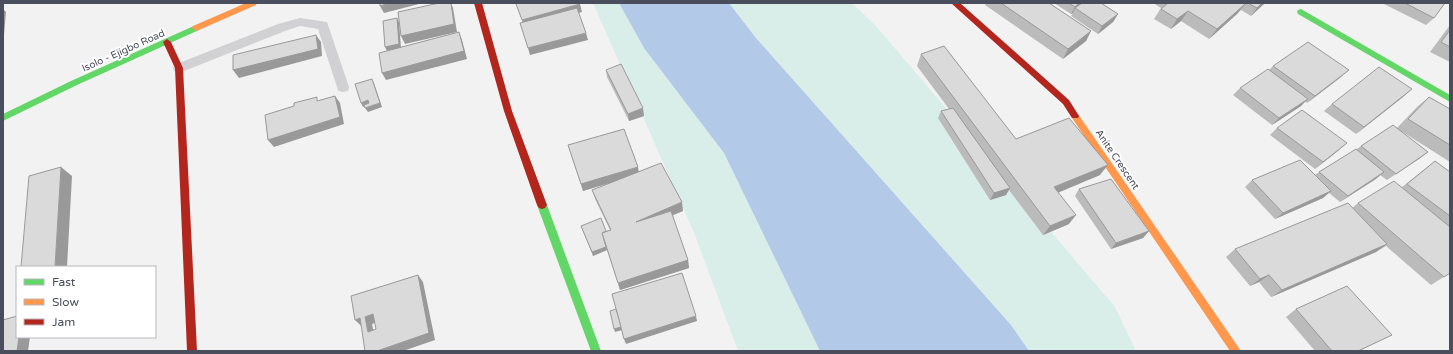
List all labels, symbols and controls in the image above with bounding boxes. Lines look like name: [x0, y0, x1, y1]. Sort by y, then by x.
street label: Isolo - Ejigbo Road: [80, 27, 167, 75]
street label: Anite Crescent: [1093, 127, 1142, 192]
legend: [16, 266, 156, 338]
text: Fast: [52, 275, 76, 289]
text: Slow: [52, 295, 79, 309]
text: Jam: [52, 315, 75, 329]

